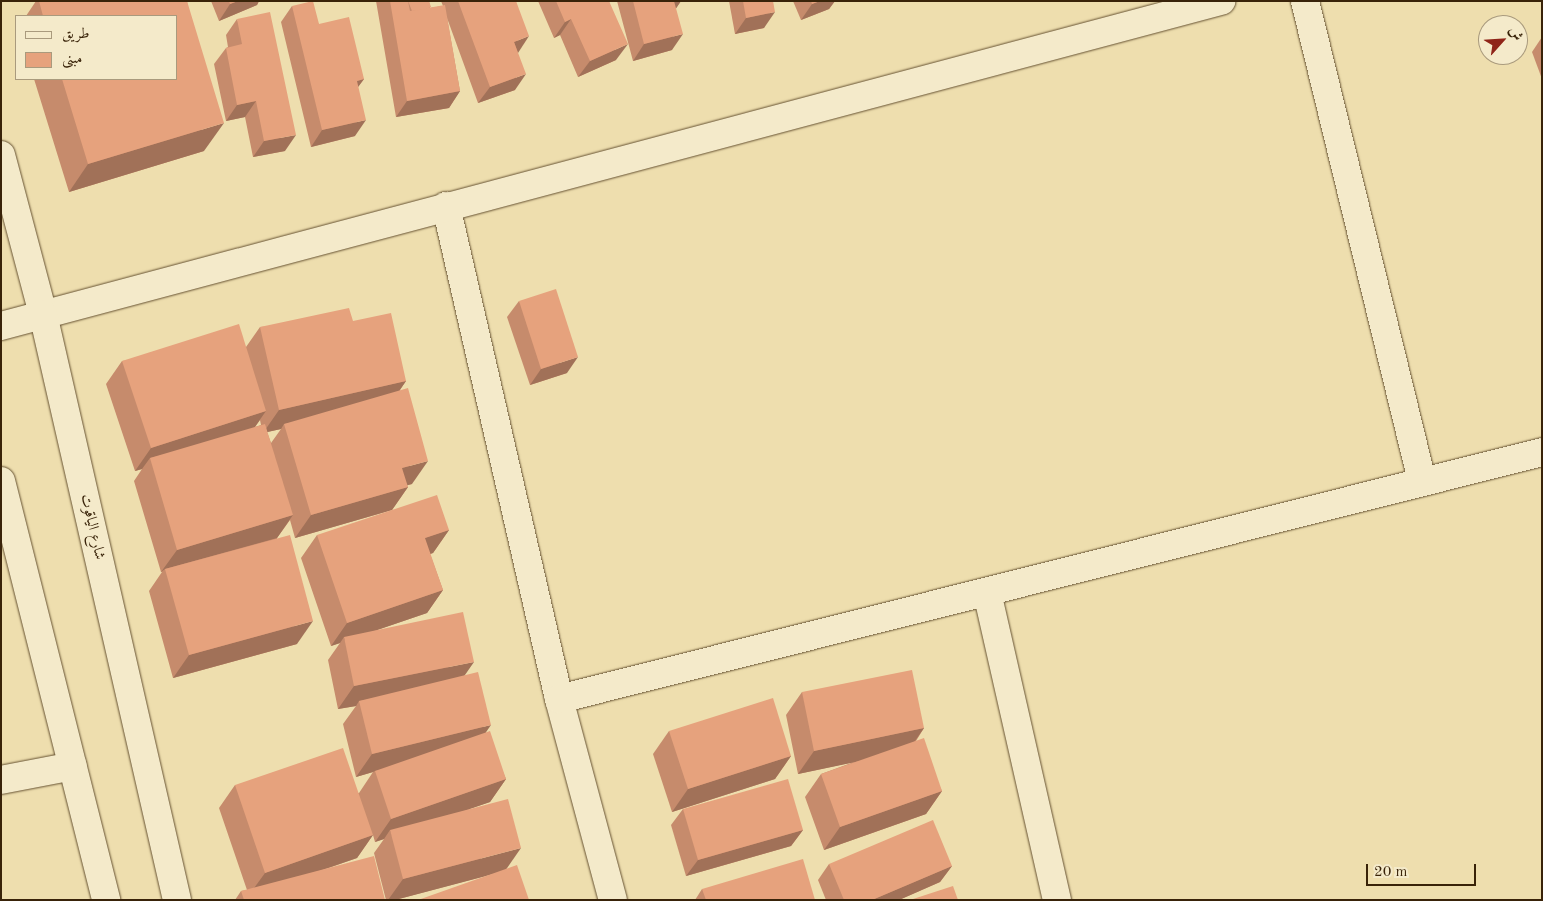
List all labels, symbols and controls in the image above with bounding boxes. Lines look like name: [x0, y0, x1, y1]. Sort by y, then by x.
legend: [15, 15, 178, 80]
north arrow: [1478, 15, 1528, 65]
text: ش: [1506, 25, 1525, 43]
text: طريق: [62, 27, 89, 42]
text: مبنى: [62, 52, 82, 67]
street label: شارع الياقوت: [76, 492, 108, 562]
scale bar: [1368, 854, 1478, 886]
text: 20 m: [1374, 865, 1408, 880]

